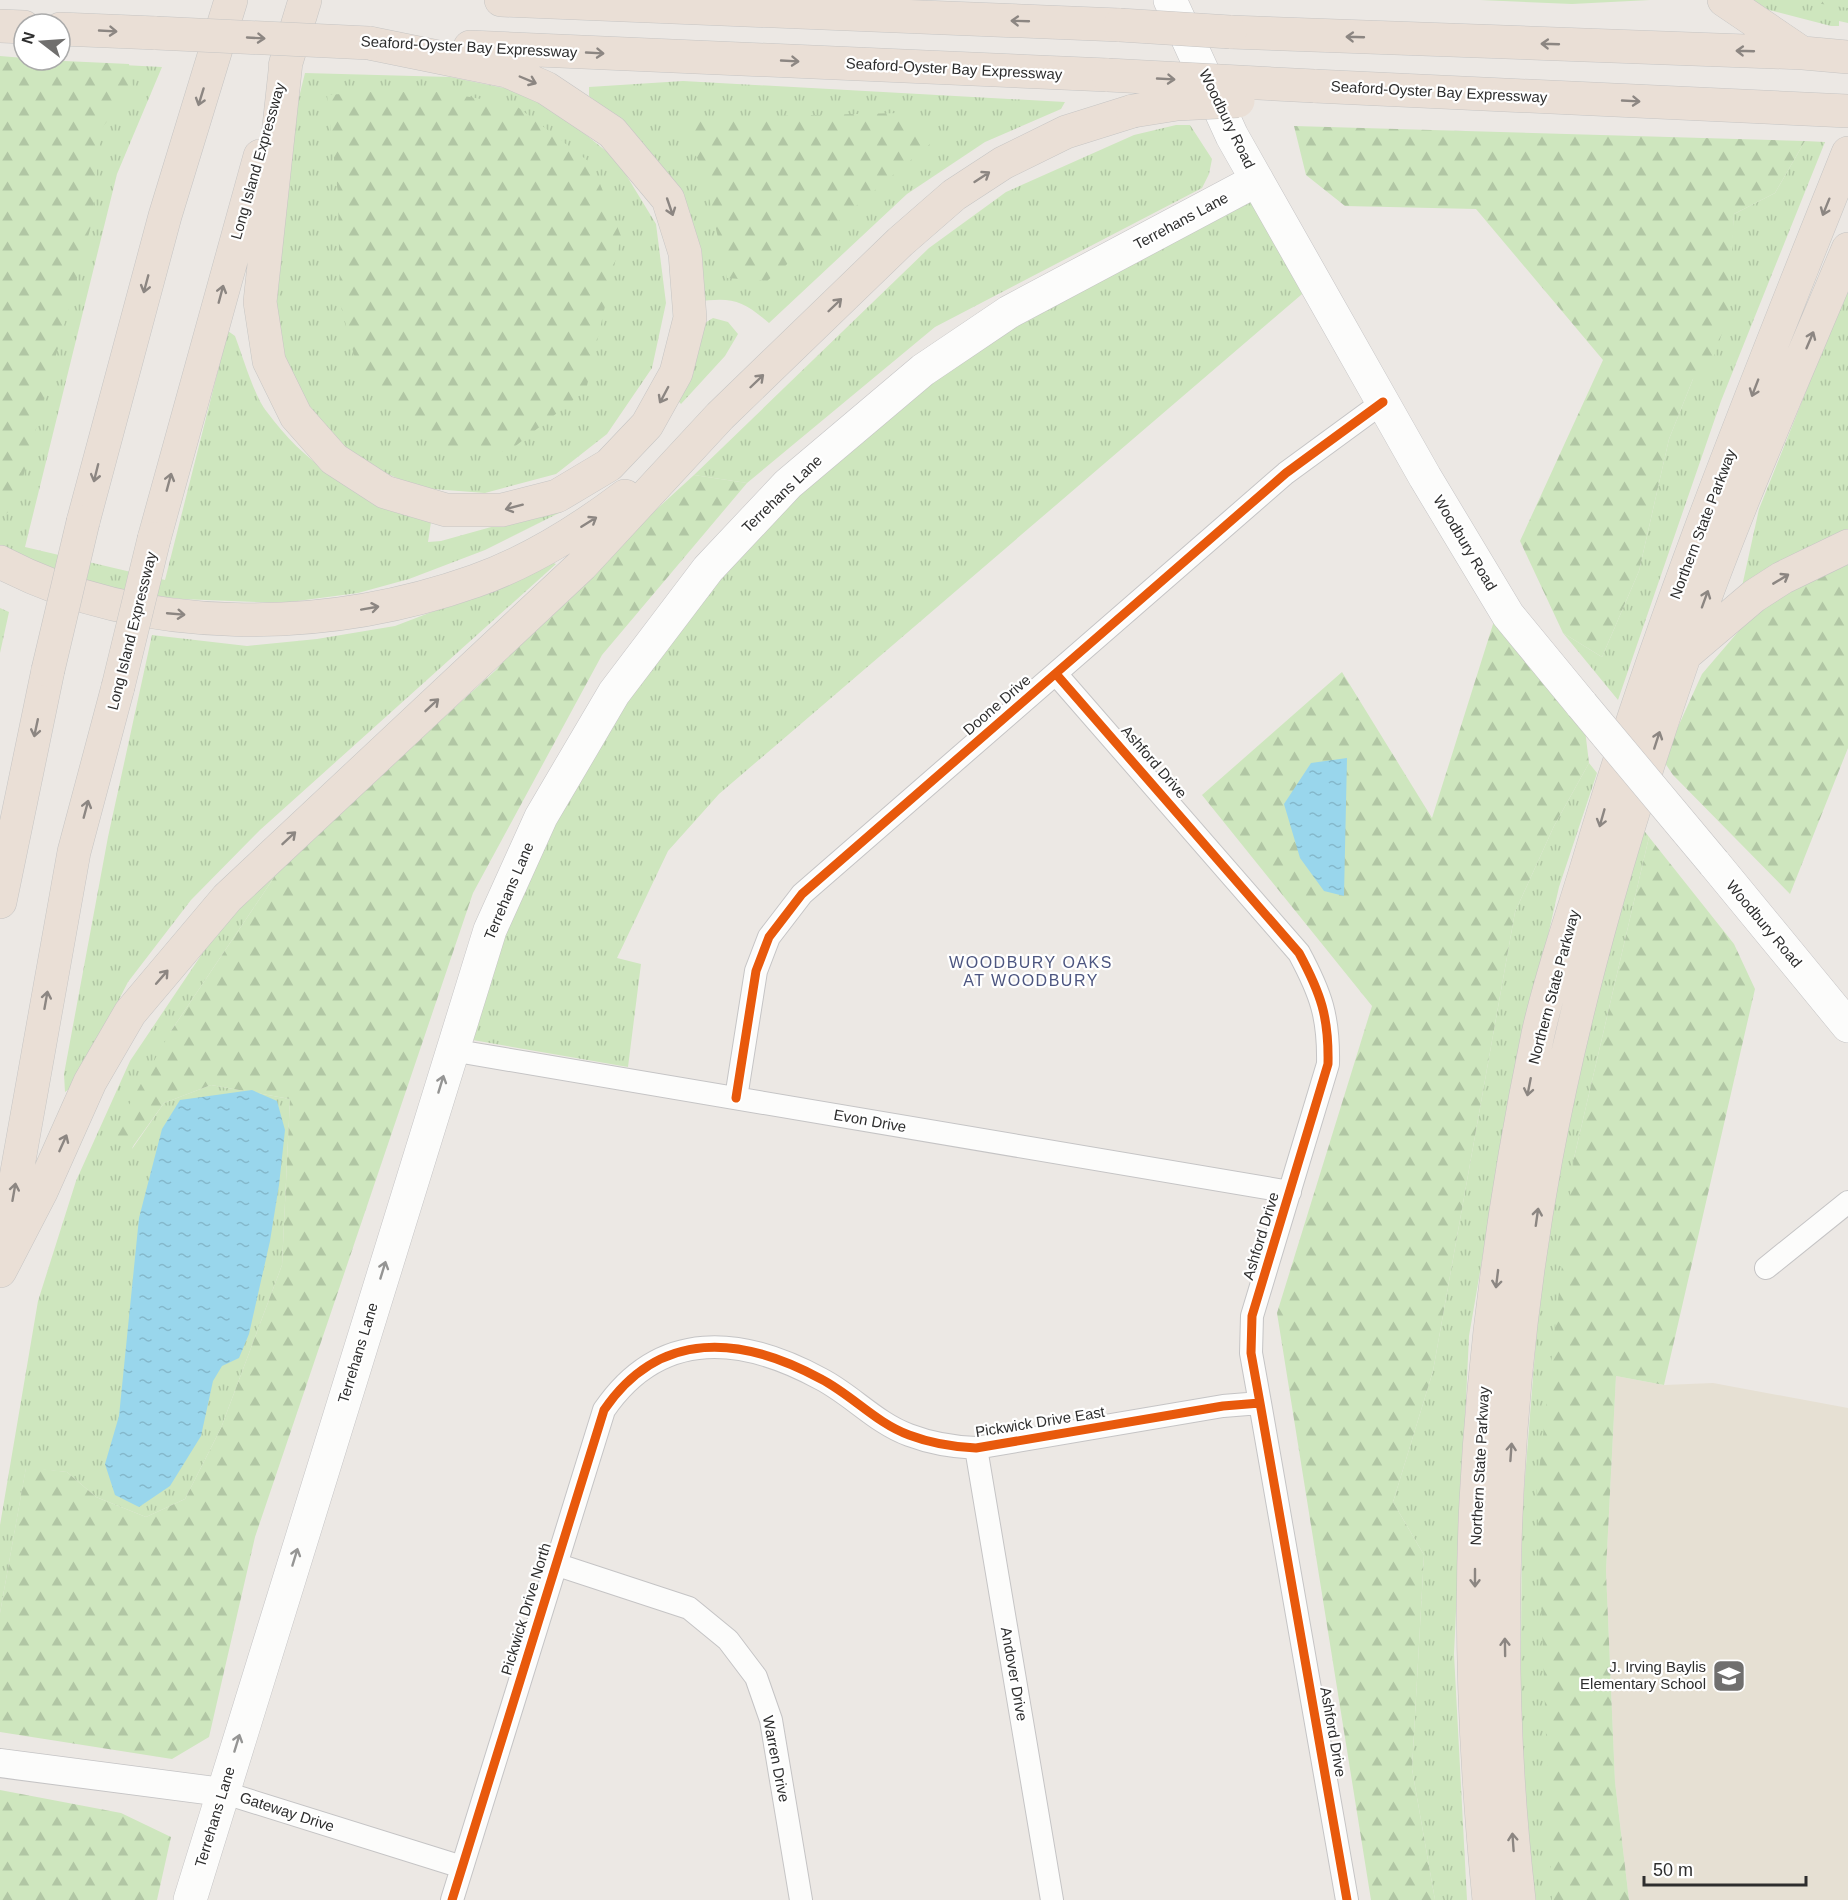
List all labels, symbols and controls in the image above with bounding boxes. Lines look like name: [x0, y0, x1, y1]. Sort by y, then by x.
north arrow: [12, 12, 72, 72]
one-way arrow: [1010, 16, 1030, 27]
one-way arrow: [97, 25, 117, 37]
text: N: [18, 30, 38, 46]
one-way arrow: [1346, 31, 1366, 42]
one-way arrow: [246, 32, 266, 43]
street label: Seaford-Oyster Bay Expressway: [360, 32, 578, 61]
one-way arrow: [1541, 38, 1561, 50]
one-way arrow: [1735, 46, 1755, 57]
one-way arrow: [585, 47, 605, 58]
street label: Seaford-Oyster Bay Expressway: [845, 54, 1063, 83]
one-way arrow: [780, 56, 800, 67]
street label: Woodbury Road: [1196, 66, 1259, 171]
one-way arrow: [1156, 73, 1176, 84]
one-way arrow: [518, 75, 537, 86]
street label: Seaford-Oyster Bay Expressway: [1330, 77, 1548, 106]
street label: Long Island Expressway: [227, 80, 288, 241]
one-way arrow: [195, 87, 206, 106]
one-way arrow: [1620, 95, 1640, 106]
one-way arrow: [973, 171, 990, 183]
street label: Terrehans Lane: [1131, 189, 1231, 253]
one-way arrow: [666, 197, 677, 216]
one-way arrow: [1820, 197, 1831, 216]
one-way arrow: [140, 274, 151, 293]
one-way arrow: [216, 285, 227, 304]
one-way arrow: [828, 297, 843, 312]
one-way arrow: [1805, 332, 1816, 350]
one-way arrow: [749, 374, 764, 388]
one-way arrow: [1749, 379, 1760, 397]
one-way arrow: [658, 386, 670, 403]
street label: Northern State Parkway: [1666, 446, 1739, 601]
street label: Terrehans Lane: [738, 451, 825, 536]
one-way arrow: [90, 463, 101, 482]
one-way arrow: [164, 473, 176, 492]
street label: Woodbury Road: [1430, 492, 1501, 593]
one-way arrow: [504, 502, 523, 514]
one-way arrow: [580, 516, 597, 528]
street label: Long Island Expressway: [104, 549, 160, 712]
one-way arrow: [1772, 573, 1789, 585]
one-way arrow: [1701, 590, 1712, 609]
one-way arrow: [359, 602, 379, 613]
one-way arrow: [165, 609, 185, 620]
street label: Doone Drive: [960, 671, 1034, 738]
one-way arrow: [424, 698, 439, 712]
one-way arrow: [30, 717, 41, 737]
street label: Ashford Drive: [1118, 722, 1191, 802]
one-way arrow: [1652, 731, 1663, 750]
one-way arrow: [80, 800, 92, 819]
one-way arrow: [1596, 808, 1607, 827]
one-way arrow: [281, 831, 296, 845]
street label: Terrehans Lane: [480, 840, 537, 942]
street label: Woodbury Road: [1723, 877, 1806, 971]
street label: Northern State Parkway: [1525, 907, 1582, 1066]
district label: WOODBURY OAKS AT WOODBURY: [949, 954, 1113, 989]
one-way arrow: [155, 969, 168, 985]
one-way arrow: [41, 991, 52, 1010]
one-way arrow: [436, 1075, 447, 1094]
one-way arrow: [1523, 1076, 1534, 1096]
street label: Evon Drive: [832, 1106, 908, 1135]
one-way arrow: [57, 1135, 69, 1153]
one-way arrow: [8, 1183, 19, 1203]
street label: Ashford Drive: [1239, 1190, 1282, 1282]
one-way arrow: [1532, 1207, 1543, 1227]
one-way arrow: [378, 1261, 389, 1280]
one-way arrow: [1491, 1268, 1502, 1288]
street label: Terrehans Lane: [334, 1301, 381, 1405]
street label: Northern State Parkway: [1467, 1386, 1492, 1546]
street label: Pickwick Drive East: [974, 1403, 1107, 1440]
one-way arrow: [1506, 1443, 1517, 1463]
street label: Pickwick Drive North: [497, 1541, 554, 1677]
one-way arrow: [290, 1548, 301, 1567]
one-way arrow: [1469, 1567, 1481, 1587]
street label: Andover Drive: [998, 1626, 1031, 1722]
one-way arrow: [1499, 1638, 1511, 1658]
place label: J. Irving Baylis Elementary School: [1580, 1658, 1706, 1692]
school or university icon: J. Irving Baylis Elementary School: [1711, 1658, 1747, 1694]
street label: Ashford Drive: [1317, 1686, 1350, 1778]
street label: Warren Drive: [760, 1714, 793, 1804]
one-way arrow: [232, 1734, 243, 1753]
street label: Terrehans Lane: [191, 1765, 238, 1869]
street label: Gateway Drive: [238, 1788, 337, 1835]
one-way arrow: [1507, 1832, 1518, 1852]
scale bar: [1644, 1849, 1806, 1887]
text: 50 m: [1653, 1860, 1693, 1880]

